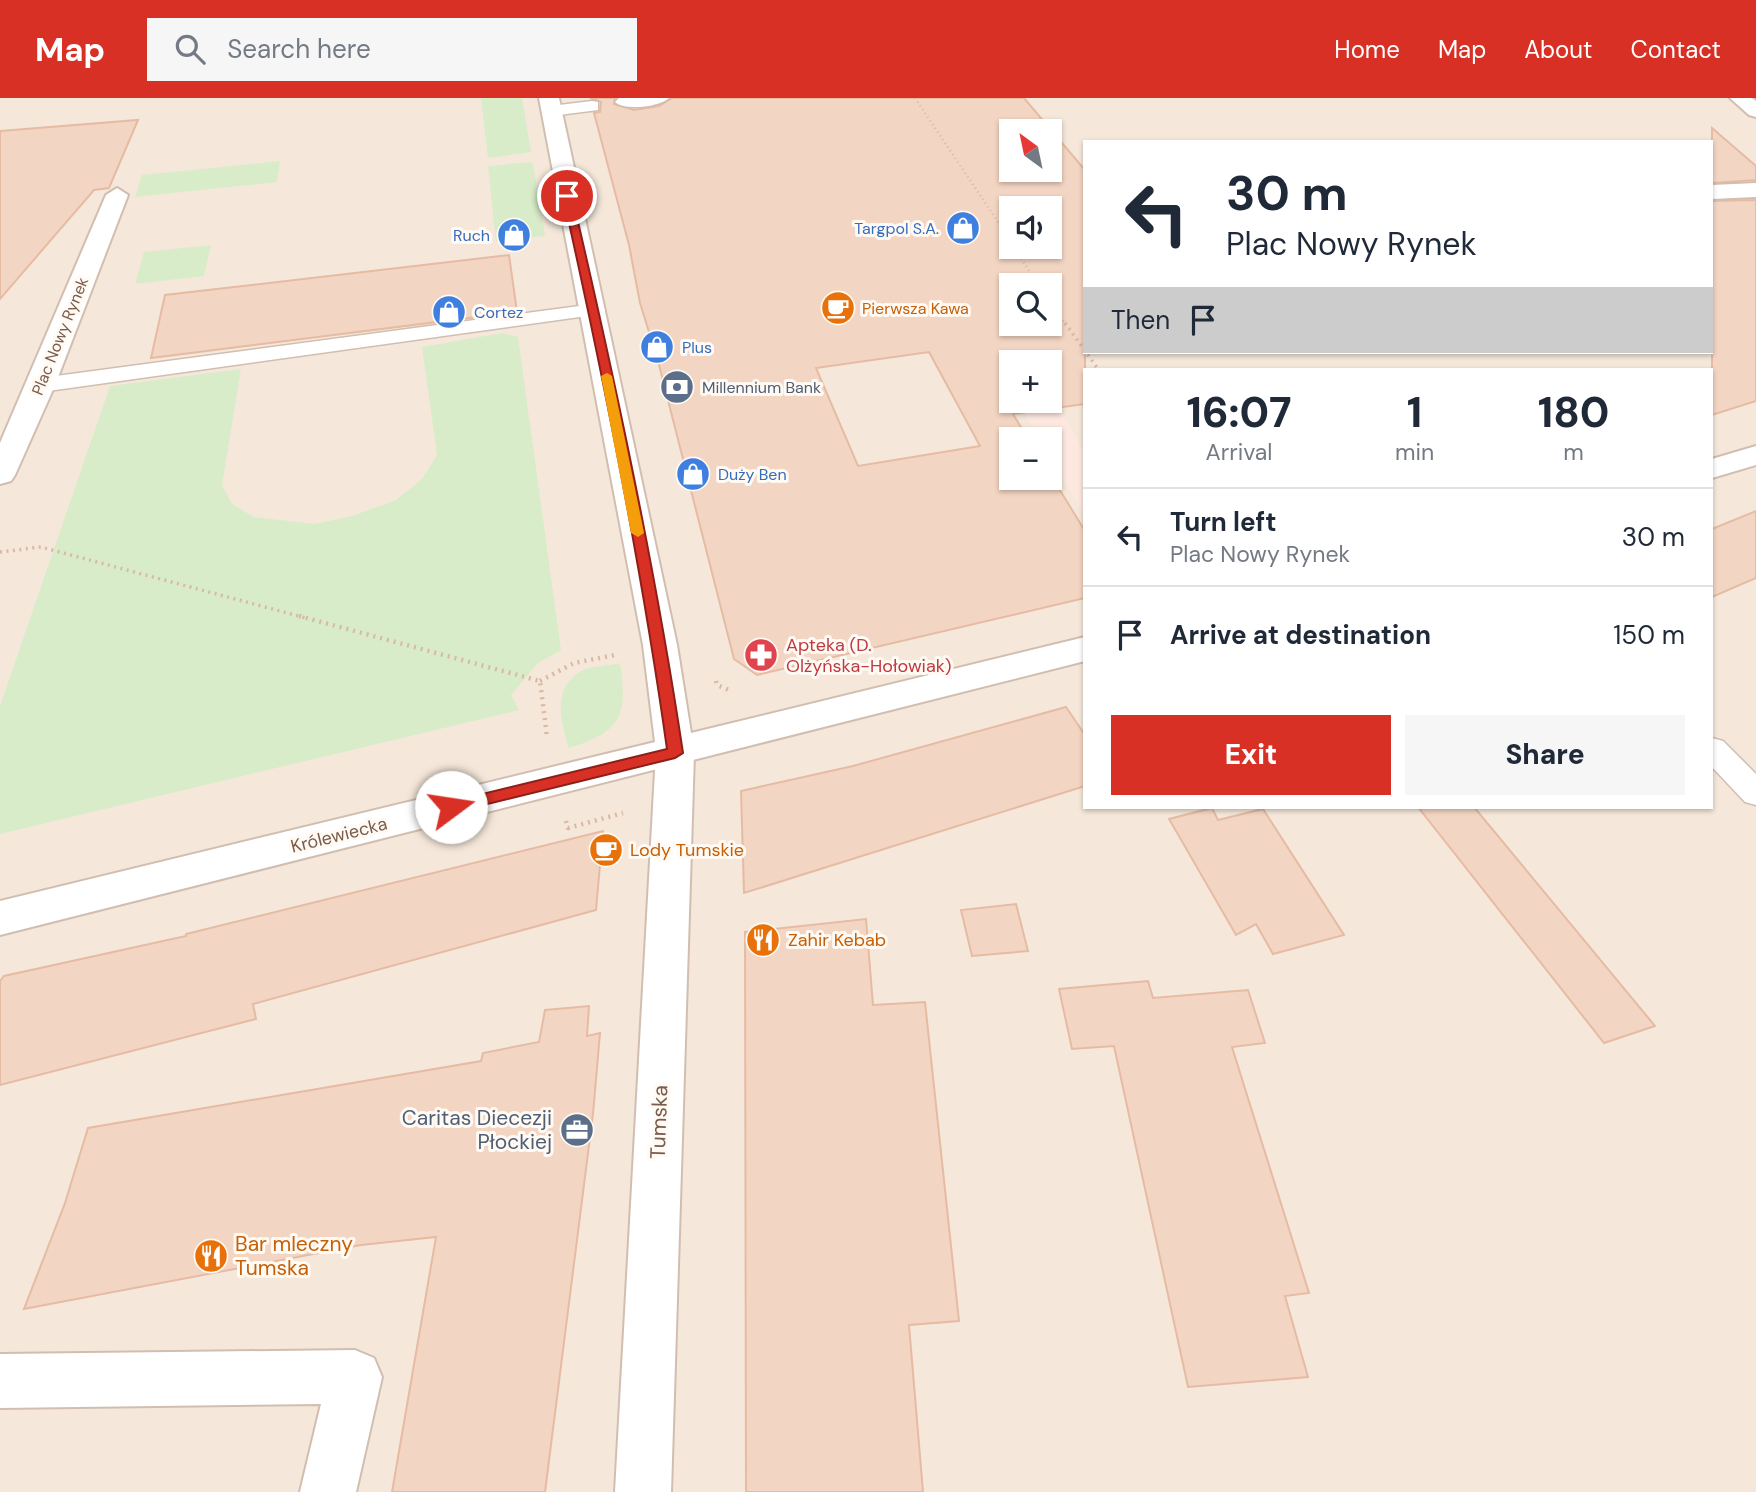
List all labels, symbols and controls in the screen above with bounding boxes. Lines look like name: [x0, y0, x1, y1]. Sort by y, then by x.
search box: [147, 18, 637, 81]
text: Map: [35, 28, 105, 71]
icon: search: [171, 30, 209, 68]
text: Search here: [227, 32, 371, 66]
text: Home: [1334, 34, 1400, 65]
text: Map: [1438, 34, 1486, 65]
text: About: [1524, 34, 1593, 65]
text: Contact: [1631, 34, 1721, 65]
north arrow: [999, 119, 1062, 182]
map controls: [999, 119, 1062, 490]
text: 30 m: [1226, 161, 1348, 225]
pin: [537, 166, 597, 226]
icon: left: [1111, 168, 1202, 259]
icon: arrive: [548, 177, 586, 215]
button: sound: [999, 196, 1062, 259]
shop icon: Targpol S.A.: [944, 209, 982, 247]
shop icon: Ruch: [495, 216, 533, 254]
place label: Targpol S.A.: [854, 218, 939, 239]
text: Plac Nowy Rynek: [1226, 223, 1477, 265]
place label: Ruch: [453, 225, 490, 246]
button: search: [999, 273, 1062, 336]
street label: Plac Nowy Rynek: [27, 274, 93, 398]
cafe icon: Pierwsza Kawa: [819, 289, 857, 327]
shop icon: Cortez: [430, 293, 468, 331]
place label: Pierwsza Kawa: [862, 298, 969, 319]
icon: arrive: [1184, 301, 1222, 339]
place label: Cortez: [474, 302, 523, 323]
text: Then: [1111, 303, 1170, 337]
shop icon: Plus: [638, 328, 676, 366]
place label: Plus: [682, 337, 712, 358]
button: +: [999, 350, 1062, 413]
bank icon: Millennium Bank: [658, 368, 696, 406]
place label: Millennium Bank: [702, 377, 821, 398]
text: 16:07: [1186, 385, 1292, 440]
text: 1: [1407, 385, 1422, 440]
text: 180: [1538, 385, 1610, 440]
button: −: [999, 427, 1062, 490]
text: Arrival: [1206, 437, 1273, 467]
text: min: [1395, 437, 1434, 467]
text: m: [1563, 437, 1584, 467]
shop icon: Duży Ben: [674, 455, 712, 493]
place label: Duży Ben: [718, 464, 787, 485]
text: Turn left: [1170, 505, 1277, 539]
icon: left: [1111, 518, 1149, 556]
text: 30 m: [1622, 520, 1685, 554]
text: Plac Nowy Rynek: [1170, 539, 1350, 569]
icon: arrive: [1111, 616, 1149, 654]
text: Arrive at destination: [1170, 618, 1431, 652]
text: 150 m: [1613, 618, 1685, 652]
place label: Apteka (D. Olżyńska-Hołowiak): [786, 633, 952, 678]
pharmacy icon: Apteka (D. Olżyńska-Hołowiak): [742, 636, 780, 674]
button: Exit: [1111, 715, 1391, 795]
button: Share: [1405, 715, 1685, 795]
position arrow: [414, 770, 488, 844]
street label: Królewiecka: [288, 811, 390, 859]
cafe icon: Lody Tumskie: [587, 831, 625, 869]
place label: Lody Tumskie: [630, 838, 744, 862]
restaurant icon: Zahir Kebab: [744, 921, 782, 959]
place label: Zahir Kebab: [788, 928, 886, 952]
street label: Tumska: [644, 1085, 674, 1159]
place label: Caritas Diecezji Płockiej: [402, 1104, 552, 1156]
office icon: Caritas Diecezji Płockiej: [558, 1111, 596, 1149]
place label: Bar mleczny Tumska: [235, 1230, 353, 1282]
restaurant icon: Bar mleczny Tumska: [192, 1237, 230, 1275]

